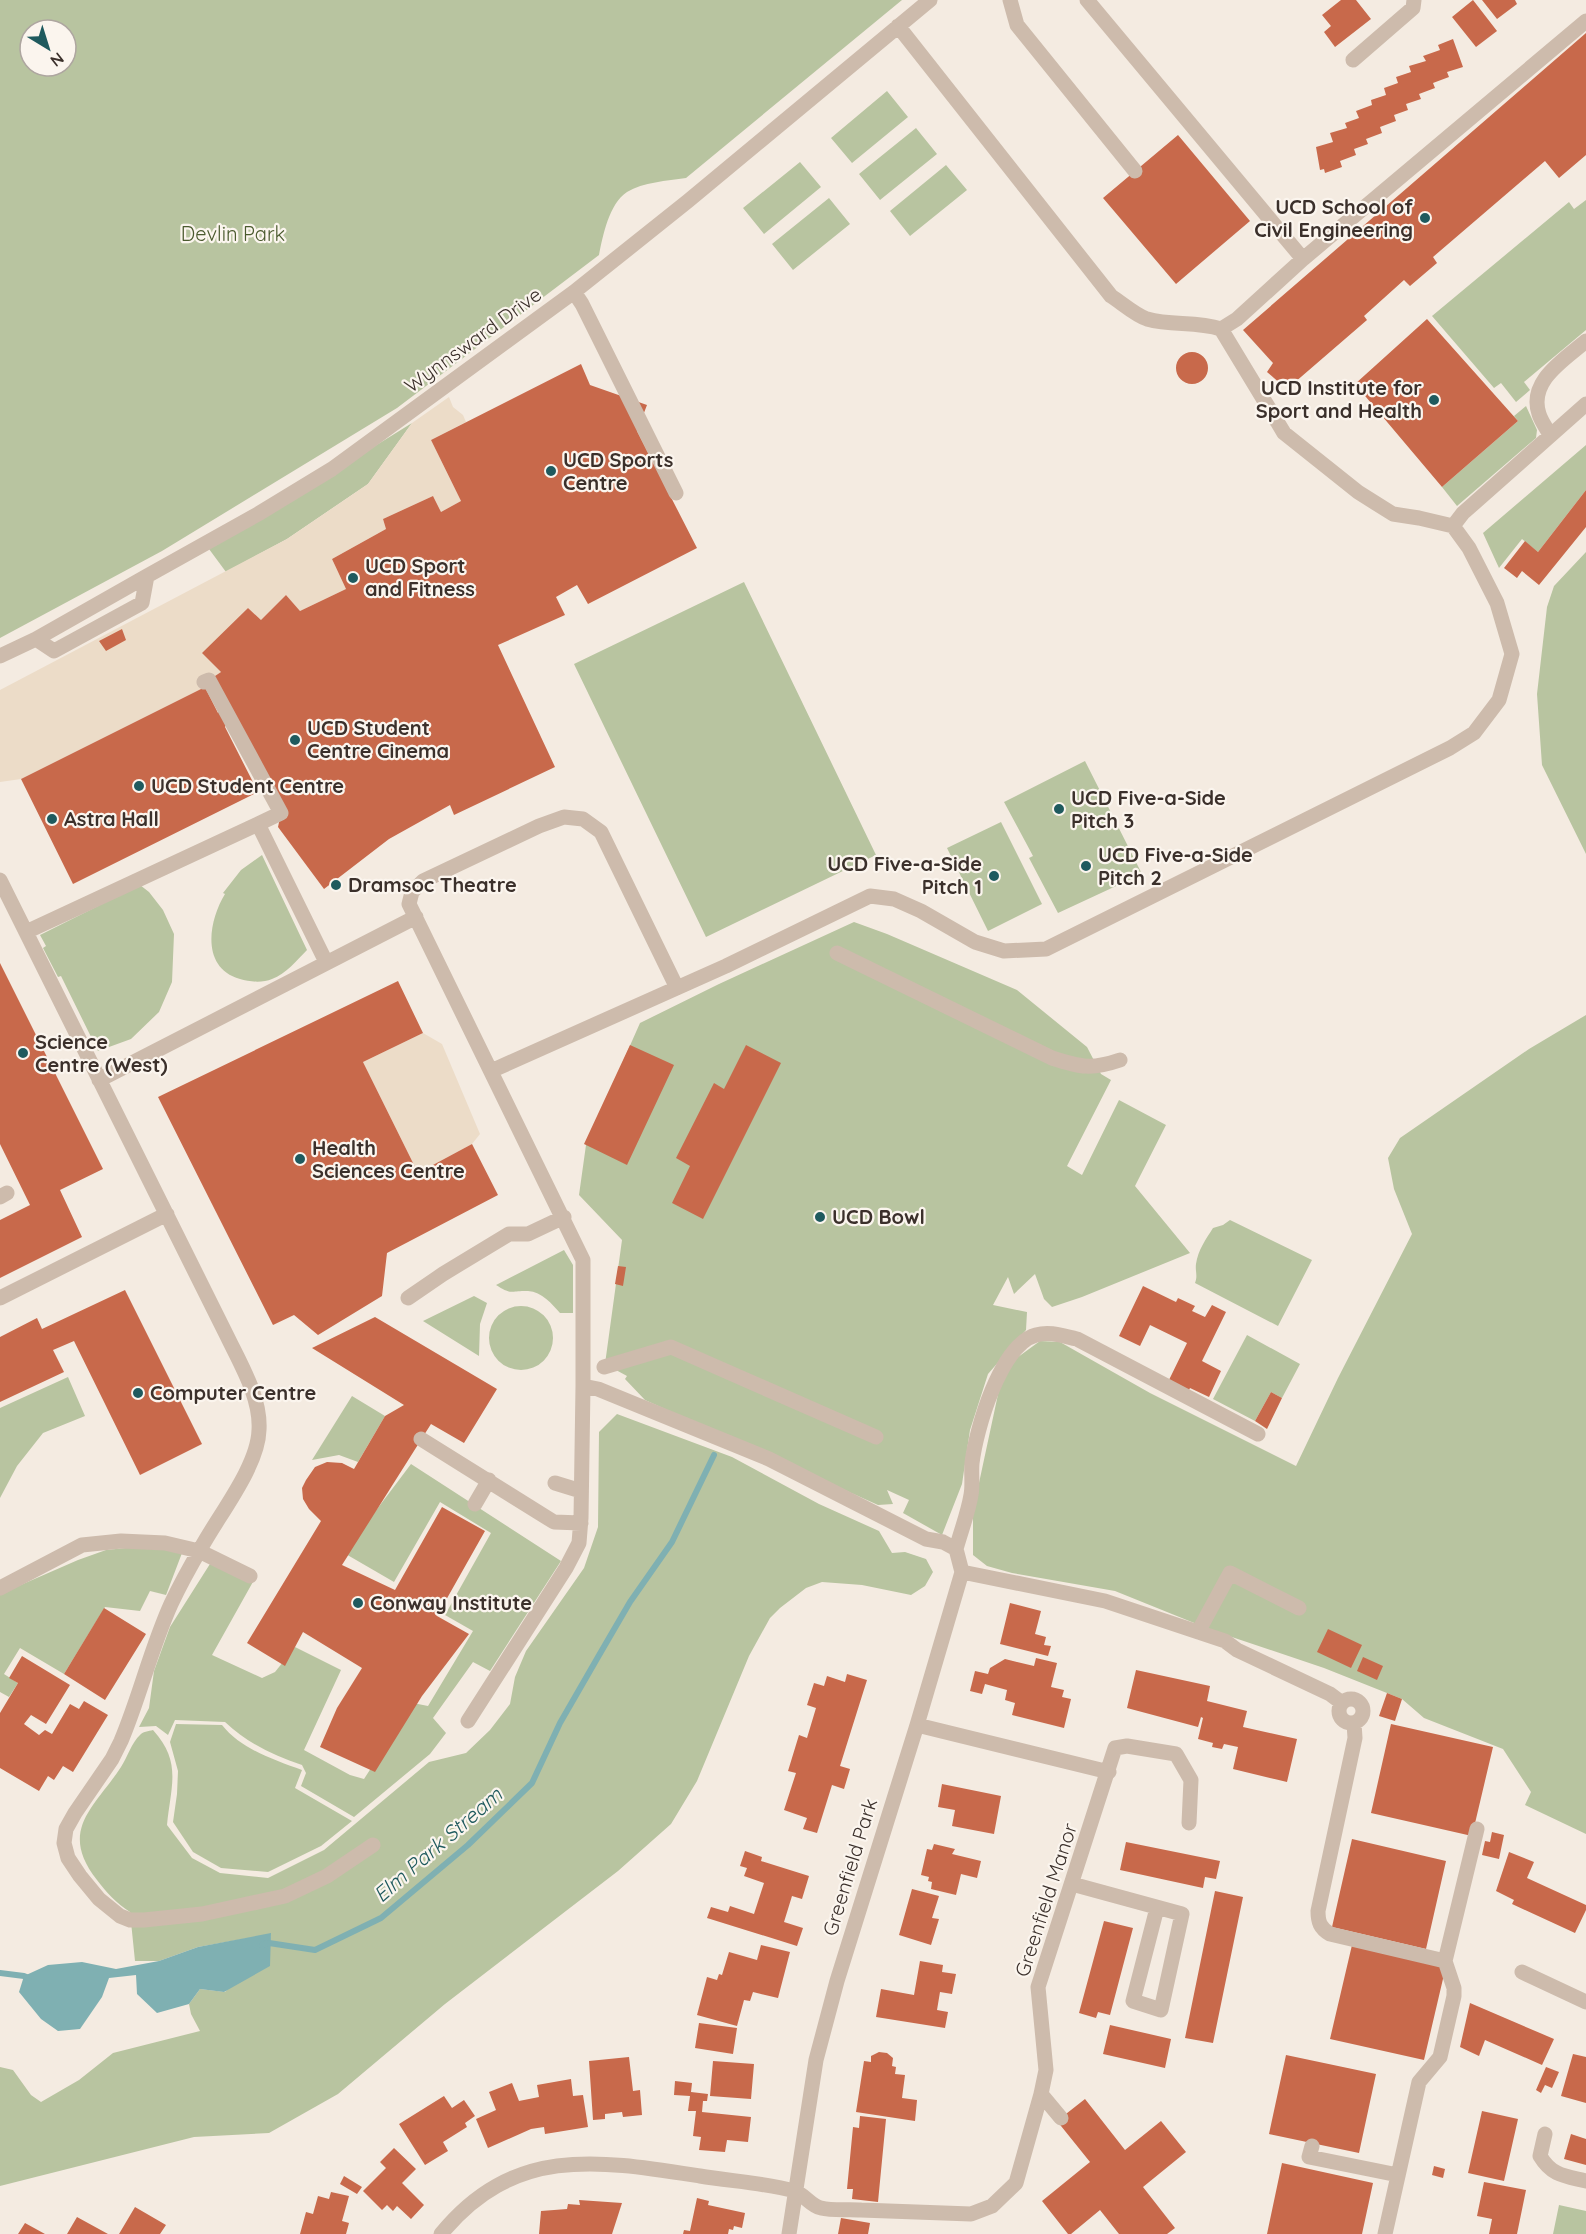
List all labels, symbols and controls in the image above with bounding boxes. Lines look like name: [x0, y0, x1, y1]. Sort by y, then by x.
north arrow: [18, 18, 78, 78]
text: N: [46, 48, 68, 71]
place label: UCD School of Civil Engineering: [1254, 194, 1413, 242]
marker: UCD School of Civil Engineering: [1418, 211, 1432, 225]
park label: Devlin Park: [181, 221, 285, 246]
street label: Wynnsward Drive: [399, 281, 546, 398]
place label: UCD Institute for Sport and Health: [1256, 375, 1422, 423]
marker: UCD Institute for Sport and Health: [1427, 393, 1441, 407]
place label: UCD Sports Centre: [563, 447, 673, 495]
marker: UCD Sports Centre: [544, 464, 558, 478]
place label: UCD Sport and Fitness: [365, 553, 475, 601]
marker: UCD Sport and Fitness: [346, 571, 360, 585]
place label: UCD Student Centre Cinema: [307, 715, 449, 763]
marker: UCD Student Centre Cinema: [288, 733, 302, 747]
place label: UCD Student Centre: [151, 773, 344, 798]
marker: UCD Student Centre: [132, 779, 146, 793]
place label: UCD Five-a-Side Pitch 3: [1071, 785, 1226, 833]
marker: UCD Five-a-Side Pitch 3: [1052, 802, 1066, 816]
place label: Astra Hall: [64, 806, 159, 831]
marker: Astra Hall: [45, 812, 59, 826]
place label: UCD Five-a-Side Pitch 2: [1098, 842, 1253, 890]
place label: UCD Five-a-Side Pitch 1: [827, 851, 982, 899]
marker: UCD Five-a-Side Pitch 2: [1079, 859, 1093, 873]
marker: UCD Five-a-Side Pitch 1: [987, 869, 1001, 883]
place label: Dramsoc Theatre: [348, 872, 517, 897]
marker: Dramsoc Theatre: [329, 878, 343, 892]
place label: Science Centre (West): [35, 1029, 168, 1077]
marker: Science Centre (West): [16, 1046, 30, 1060]
place label: Health Sciences Centre: [312, 1135, 465, 1183]
marker: Health Sciences Centre: [293, 1152, 307, 1166]
place label: UCD Bowl: [832, 1204, 925, 1229]
marker: UCD Bowl: [813, 1210, 827, 1224]
place label: Computer Centre: [150, 1380, 316, 1405]
marker: Computer Centre: [131, 1386, 145, 1400]
place label: Conway Institute: [370, 1590, 532, 1615]
marker: Conway Institute: [351, 1596, 365, 1610]
water label: Elm Park Stream: [368, 1781, 508, 1907]
street label: Greenfield Park: [817, 1795, 882, 1939]
street label: Greenfield Manor: [1009, 1820, 1082, 1980]

